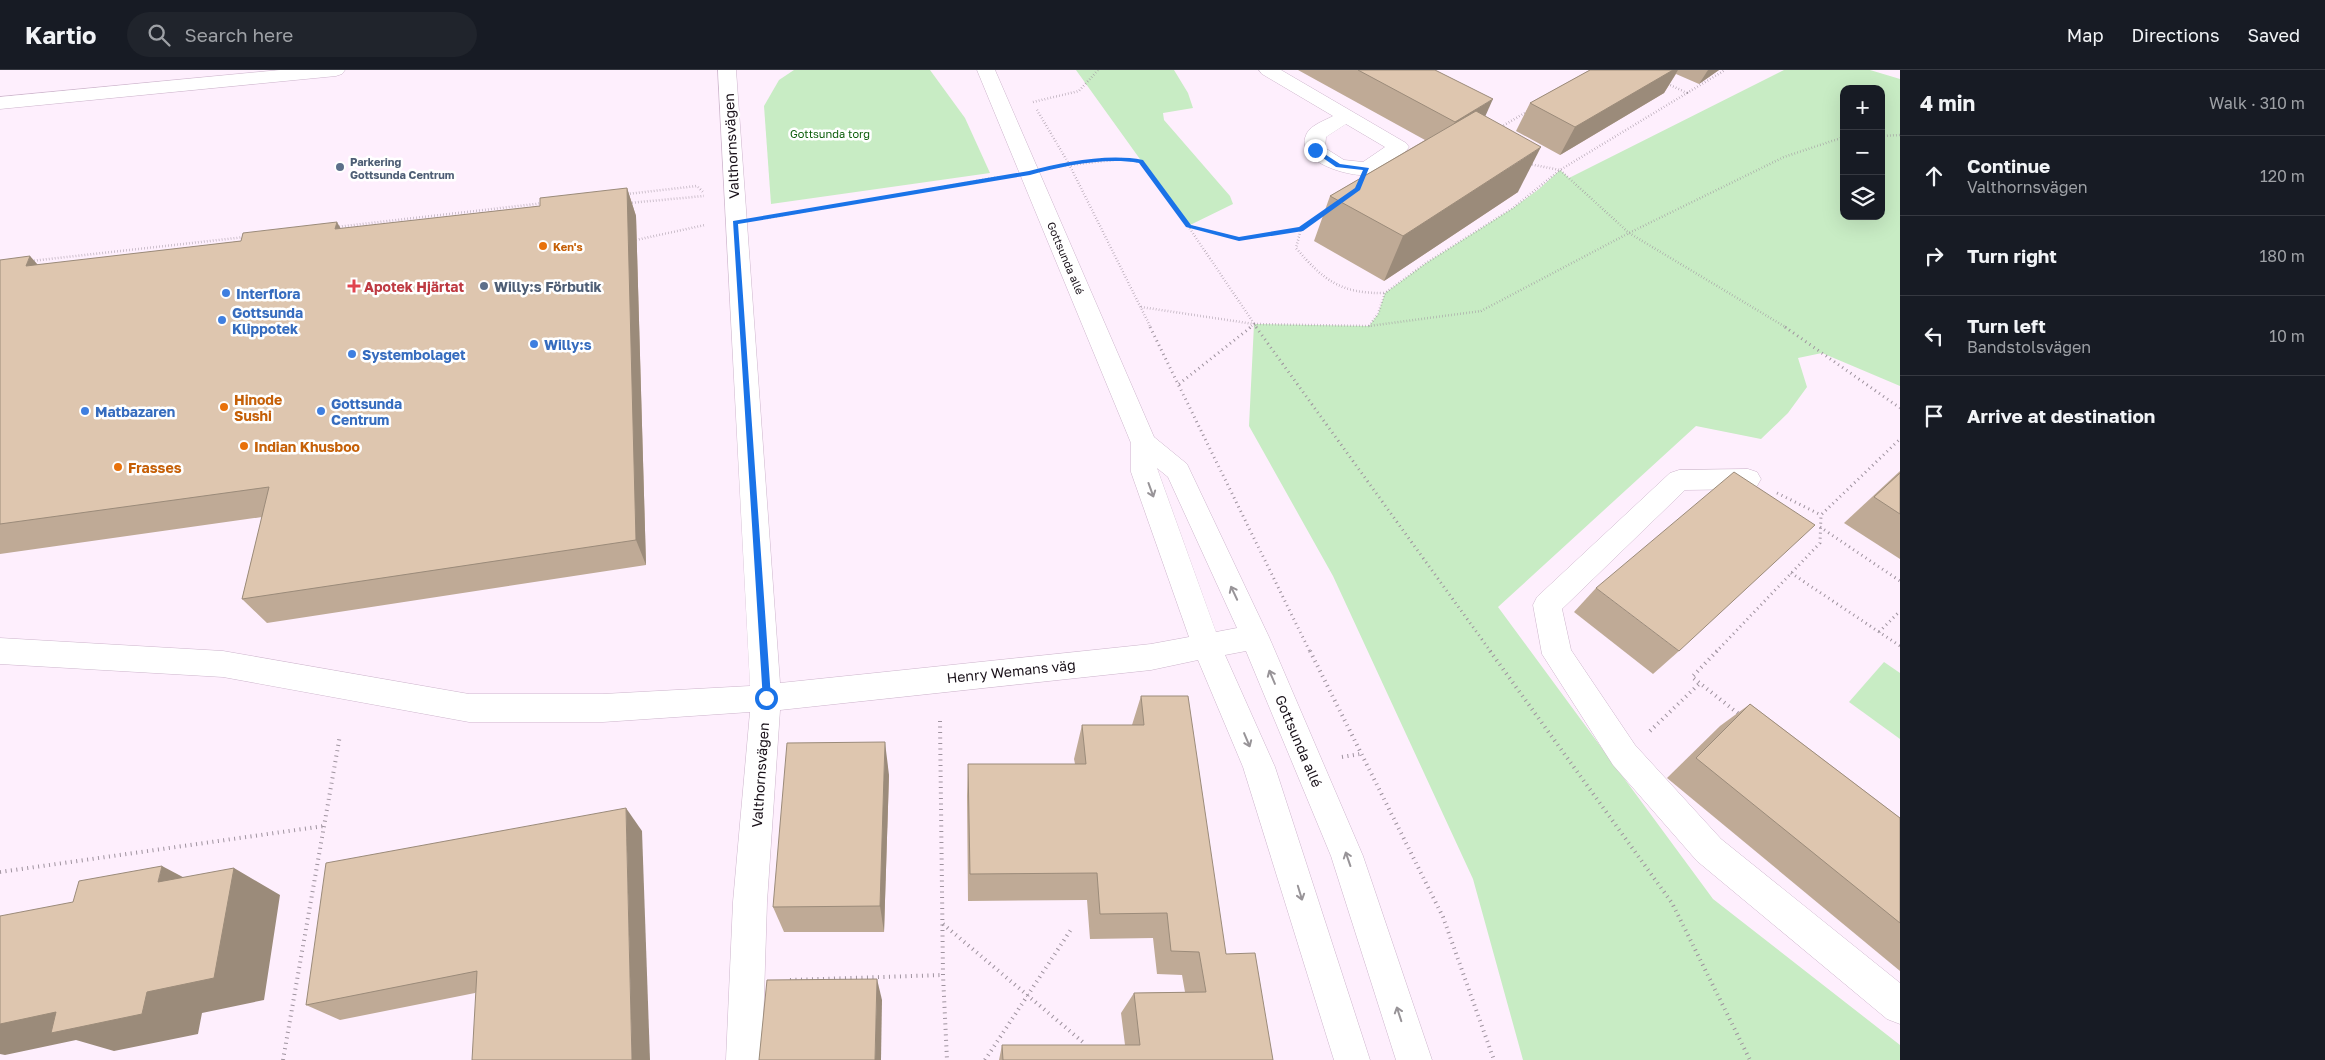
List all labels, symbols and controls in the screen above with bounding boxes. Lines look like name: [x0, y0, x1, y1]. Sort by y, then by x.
search box: [127, 12, 477, 57]
text: Kartio: [25, 20, 97, 49]
icon: search: [145, 21, 173, 49]
text: Search here: [185, 23, 293, 46]
text: Map: [2067, 24, 2103, 46]
text: Directions: [2131, 24, 2219, 46]
text: Saved: [2247, 24, 2300, 46]
map controls: [1840, 85, 1885, 220]
button: +: [1840, 85, 1885, 130]
text: 4 min: [1920, 90, 1975, 116]
street label: Valthornsvägen: [720, 93, 742, 199]
text: Walk · 310 m: [2209, 93, 2305, 113]
park label: Gottsunda torg: [790, 127, 870, 140]
button: −: [1840, 130, 1885, 175]
route end: [1304, 139, 1327, 162]
text: Continue: [1967, 154, 2050, 177]
place label: Parkering Gottsunda Centrum: [350, 155, 455, 181]
marker: Parkering Gottsunda Centrum: [334, 161, 346, 173]
icon: ahead: [1920, 162, 1948, 190]
text: 120 m: [2260, 166, 2305, 186]
button: layers: [1840, 175, 1885, 220]
text: Valthornsvägen: [1967, 177, 2088, 197]
street label: Gottsunda allé: [1045, 220, 1087, 296]
marker: Ken's: [537, 240, 549, 252]
place label: Ken's: [553, 240, 583, 253]
icon: right: [1920, 242, 1948, 270]
text: Turn right: [1967, 244, 2057, 267]
text: 180 m: [2259, 246, 2305, 266]
place label: Apotek Hjärtat: [364, 278, 464, 295]
place label: Willy:s Förbutik: [494, 278, 602, 295]
marker: Apotek Hjärtat: [348, 280, 360, 292]
marker: Willy:s Förbutik: [478, 280, 490, 292]
place label: Interflora: [236, 285, 300, 302]
marker: Interflora: [220, 287, 232, 299]
place label: Gottsunda Klippotek: [232, 304, 303, 337]
marker: Gottsunda Klippotek: [216, 314, 228, 326]
text: Turn left: [1967, 314, 2046, 337]
icon: left: [1920, 322, 1948, 350]
text: 10 m: [2269, 326, 2305, 346]
place label: Willy:s: [544, 336, 592, 353]
text: Bandstolsvägen: [1967, 337, 2091, 357]
marker: Willy:s: [528, 338, 540, 350]
place label: Systembolaget: [362, 346, 466, 363]
marker: Systembolaget: [346, 348, 358, 360]
place label: Hinode Sushi: [234, 391, 282, 424]
place label: Gottsunda Centrum: [331, 395, 402, 428]
marker: Hinode Sushi: [218, 401, 230, 413]
icon: arrive: [1920, 402, 1948, 430]
place label: Matbazaren: [95, 403, 175, 420]
text: Arrive at destination: [1967, 404, 2155, 427]
marker: Matbazaren: [79, 405, 91, 417]
marker: Gottsunda Centrum: [315, 405, 327, 417]
place label: Indian Khusboo: [254, 438, 360, 455]
marker: Indian Khusboo: [238, 440, 250, 452]
place label: Frasses: [128, 459, 182, 476]
marker: Frasses: [112, 461, 124, 473]
one-way arrow: [1147, 482, 1156, 497]
one-way arrow: [1229, 586, 1239, 601]
street label: Henry Wemans väg: [946, 656, 1076, 686]
one-way arrow: [1266, 670, 1276, 685]
route start: [755, 687, 778, 710]
street label: Gottsunda allé: [1272, 692, 1326, 790]
street label: Valthornsvägen: [748, 722, 772, 828]
one-way arrow: [1243, 732, 1253, 747]
one-way arrow: [1343, 852, 1352, 867]
one-way arrow: [1295, 885, 1305, 901]
one-way arrow: [1393, 1006, 1403, 1022]

